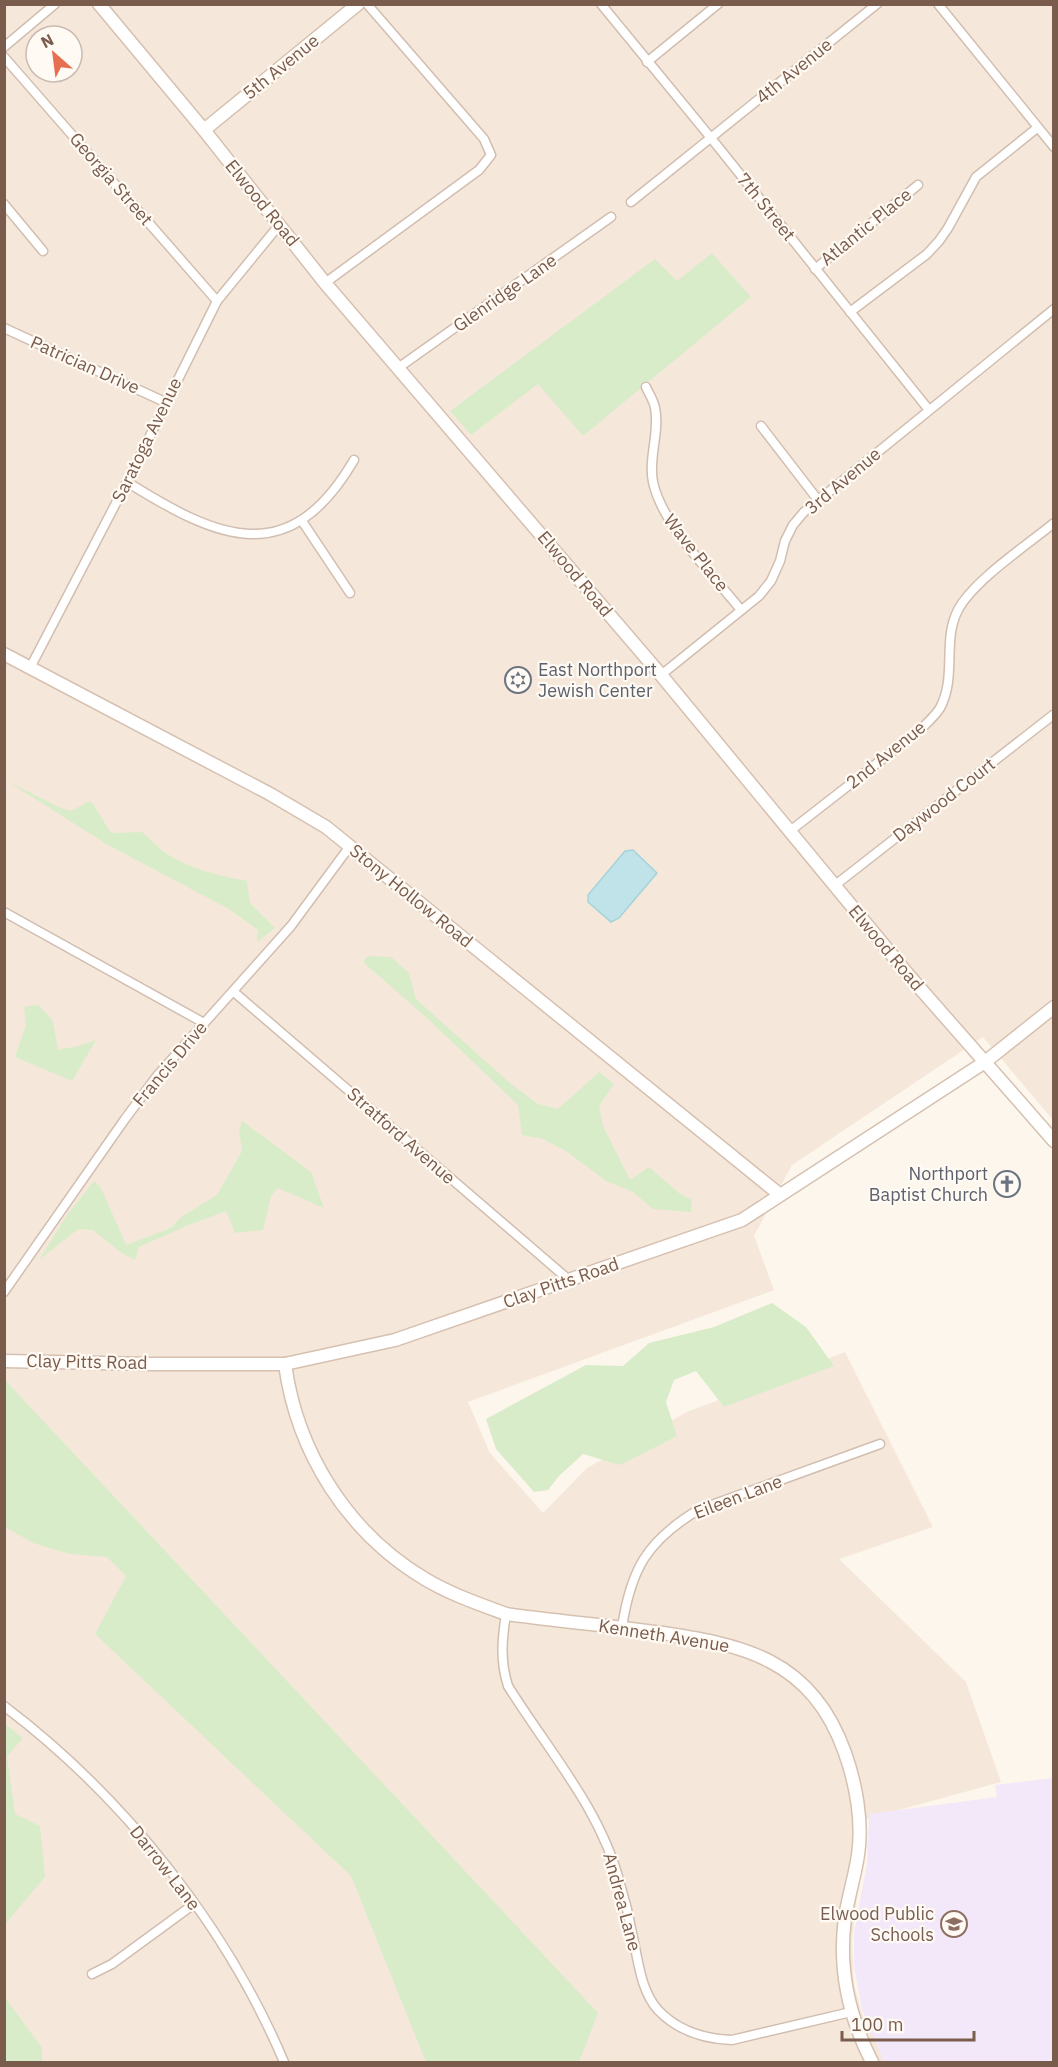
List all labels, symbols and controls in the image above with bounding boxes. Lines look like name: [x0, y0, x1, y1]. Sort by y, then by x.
north arrow: [24, 24, 84, 84]
text: N: [37, 29, 57, 52]
street label: 5th Avenue: [238, 29, 324, 104]
street label: 4th Avenue: [751, 33, 837, 108]
street label: Georgia Street: [65, 127, 158, 230]
street label: Elwood Road: [220, 155, 304, 251]
street label: 7th Street: [732, 168, 801, 245]
street label: Atlantic Place: [815, 183, 916, 270]
street label: Glenridge Lane: [448, 248, 561, 337]
street label: Patrician Drive: [27, 330, 144, 399]
street label: Saratoga Avenue: [106, 374, 187, 506]
street label: 3rd Avenue: [800, 442, 885, 519]
street label: Wave Place: [659, 509, 734, 596]
street label: Elwood Road: [533, 526, 618, 621]
place label: East Northport Jewish Center: [538, 658, 657, 702]
synagogue icon: East Northport Jewish Center: [503, 665, 533, 695]
street label: 2nd Avenue: [841, 715, 930, 794]
street label: Daywood Court: [888, 752, 999, 847]
street label: Stony Hollow Road: [345, 839, 478, 952]
street label: Elwood Road: [844, 900, 929, 995]
street label: Francis Drive: [127, 1016, 212, 1111]
street label: Stratford Avenue: [342, 1082, 460, 1189]
place label: Northport Baptist Church: [869, 1162, 988, 1206]
church icon: Northport Baptist Church: [992, 1169, 1022, 1199]
street label: Clay Pitts Road: [500, 1252, 622, 1313]
street label: Clay Pitts Road: [26, 1349, 148, 1374]
street label: Eileen Lane: [690, 1469, 785, 1524]
street label: Kenneth Avenue: [597, 1614, 731, 1657]
street label: Darrow Lane: [125, 1821, 206, 1915]
street label: Andrea Lane: [598, 1850, 647, 1954]
place label: Elwood Public Schools: [820, 1902, 934, 1946]
school or university icon: Elwood Public Schools: [939, 1909, 969, 1939]
scale bar: [842, 2004, 974, 2042]
text: 100 m: [851, 2013, 903, 2036]

